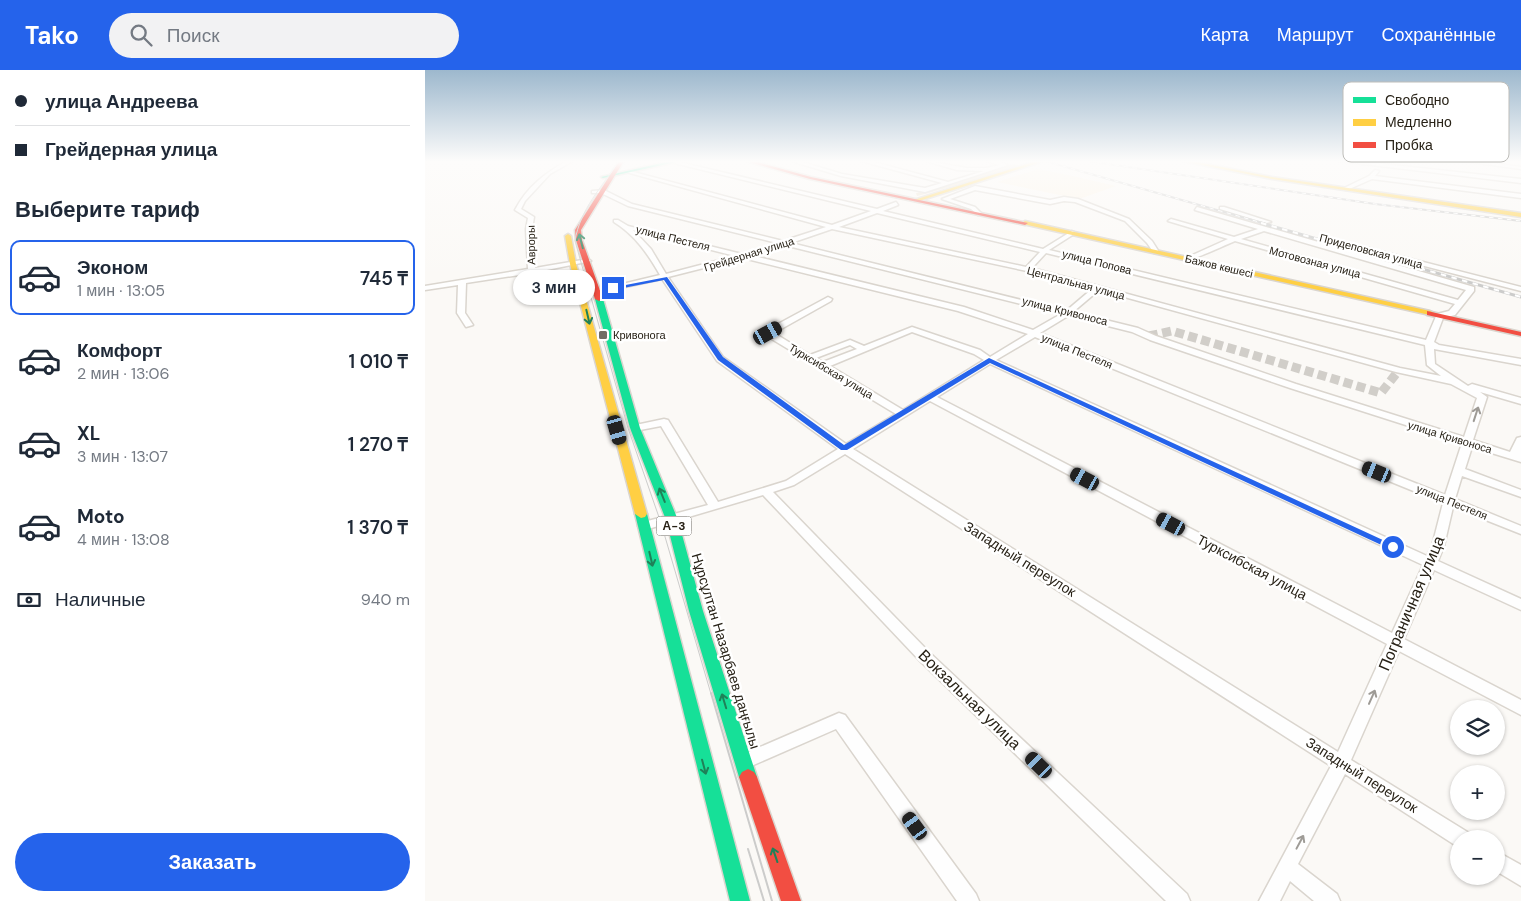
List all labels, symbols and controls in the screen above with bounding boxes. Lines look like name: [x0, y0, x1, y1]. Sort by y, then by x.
search box: [109, 13, 459, 58]
text: Tako: [25, 20, 79, 51]
icon: search: [127, 21, 155, 49]
text: Поиск: [167, 23, 219, 48]
text: Карта: [1201, 23, 1249, 47]
text: Маршрут: [1277, 23, 1353, 47]
text: Сохранённые: [1381, 23, 1496, 47]
legend: [1343, 82, 1509, 162]
text: улица Андреева: [45, 89, 198, 114]
text: Свободно: [1385, 91, 1450, 109]
text: Медленно: [1385, 113, 1452, 131]
text: Пробка: [1385, 136, 1433, 154]
text: Грейдерная улица: [45, 137, 217, 162]
text: Выберите тариф: [15, 195, 200, 224]
street label: улица Пестеля: [635, 222, 711, 254]
street label: Авроры: [524, 225, 538, 265]
street label: Придеповская улица: [1318, 230, 1425, 272]
one-way arrow: [576, 233, 585, 249]
street label: Грейдерная улица: [702, 233, 797, 274]
street label: Мотовозная улица: [1268, 243, 1363, 281]
street label: улица Попова: [1061, 247, 1134, 278]
street label: Бажов көшесі: [1184, 251, 1254, 281]
icon: car: [17, 255, 62, 300]
text: Эконом: [77, 255, 148, 280]
street label: Центральная улица: [1025, 263, 1127, 303]
text: 745 ₸: [360, 266, 408, 291]
callout: 3 мин: [513, 270, 595, 306]
text: 3 мин: [532, 277, 576, 298]
route end: [602, 277, 624, 299]
text: 1 мин · 13:05: [77, 280, 165, 301]
street label: улица Кривоноса: [1021, 294, 1110, 329]
one-way arrow: [584, 309, 593, 325]
car: [751, 319, 784, 347]
place label: Кривонога: [613, 328, 666, 342]
marker: Кривонога: [597, 329, 609, 341]
street label: улица Пестеля: [1039, 330, 1115, 372]
icon: car: [17, 338, 62, 383]
text: Комфорт: [77, 338, 162, 363]
street label: Турксибская улица: [786, 340, 877, 402]
text: 1 010 ₸: [349, 349, 408, 374]
text: 2 мин · 13:06: [77, 363, 170, 384]
one-way arrow: [1472, 406, 1482, 422]
car: [605, 414, 628, 446]
street label: улица Кривоноса: [1406, 418, 1495, 457]
icon: car: [17, 421, 62, 466]
text: XL: [77, 421, 100, 446]
text: 1 270 ₸: [348, 432, 408, 457]
text: 3 мин · 13:07: [77, 446, 168, 467]
car: [1360, 459, 1393, 485]
car: [1068, 465, 1101, 493]
street label: улица Пестеля: [1414, 481, 1490, 523]
one-way arrow: [657, 488, 666, 503]
icon: car: [17, 504, 62, 549]
text: Moto: [77, 504, 125, 529]
car: [1154, 510, 1187, 538]
text: 1 370 ₸: [347, 515, 408, 540]
road number: А-3: [657, 516, 691, 536]
street label: Западный переулок: [961, 517, 1080, 601]
text: 4 мин · 13:08: [77, 529, 170, 550]
street label: Турксибская улица: [1194, 530, 1310, 604]
street label: Пограничная улица: [1374, 532, 1449, 674]
route start: [1382, 536, 1404, 558]
one-way arrow: [647, 550, 656, 566]
street label: Нұрсұлтан Назарбаев даңғылы: [688, 551, 764, 751]
icon: cash: [15, 586, 43, 614]
text: Наличные: [55, 587, 146, 612]
text: 940 m: [361, 589, 410, 610]
street label: Вокзальная улица: [914, 645, 1026, 754]
one-way arrow: [1367, 690, 1377, 705]
one-way arrow: [719, 693, 729, 709]
map controls: [1450, 700, 1505, 885]
button: layers: [1450, 700, 1505, 755]
street label: Западный переулок: [1303, 733, 1422, 817]
car: [1022, 749, 1055, 781]
one-way arrow: [700, 759, 710, 775]
button: +: [1450, 765, 1505, 820]
car: [900, 809, 929, 843]
button: −: [1450, 830, 1505, 885]
button: Заказать: [15, 833, 410, 891]
one-way arrow: [1295, 835, 1305, 850]
one-way arrow: [770, 847, 780, 863]

